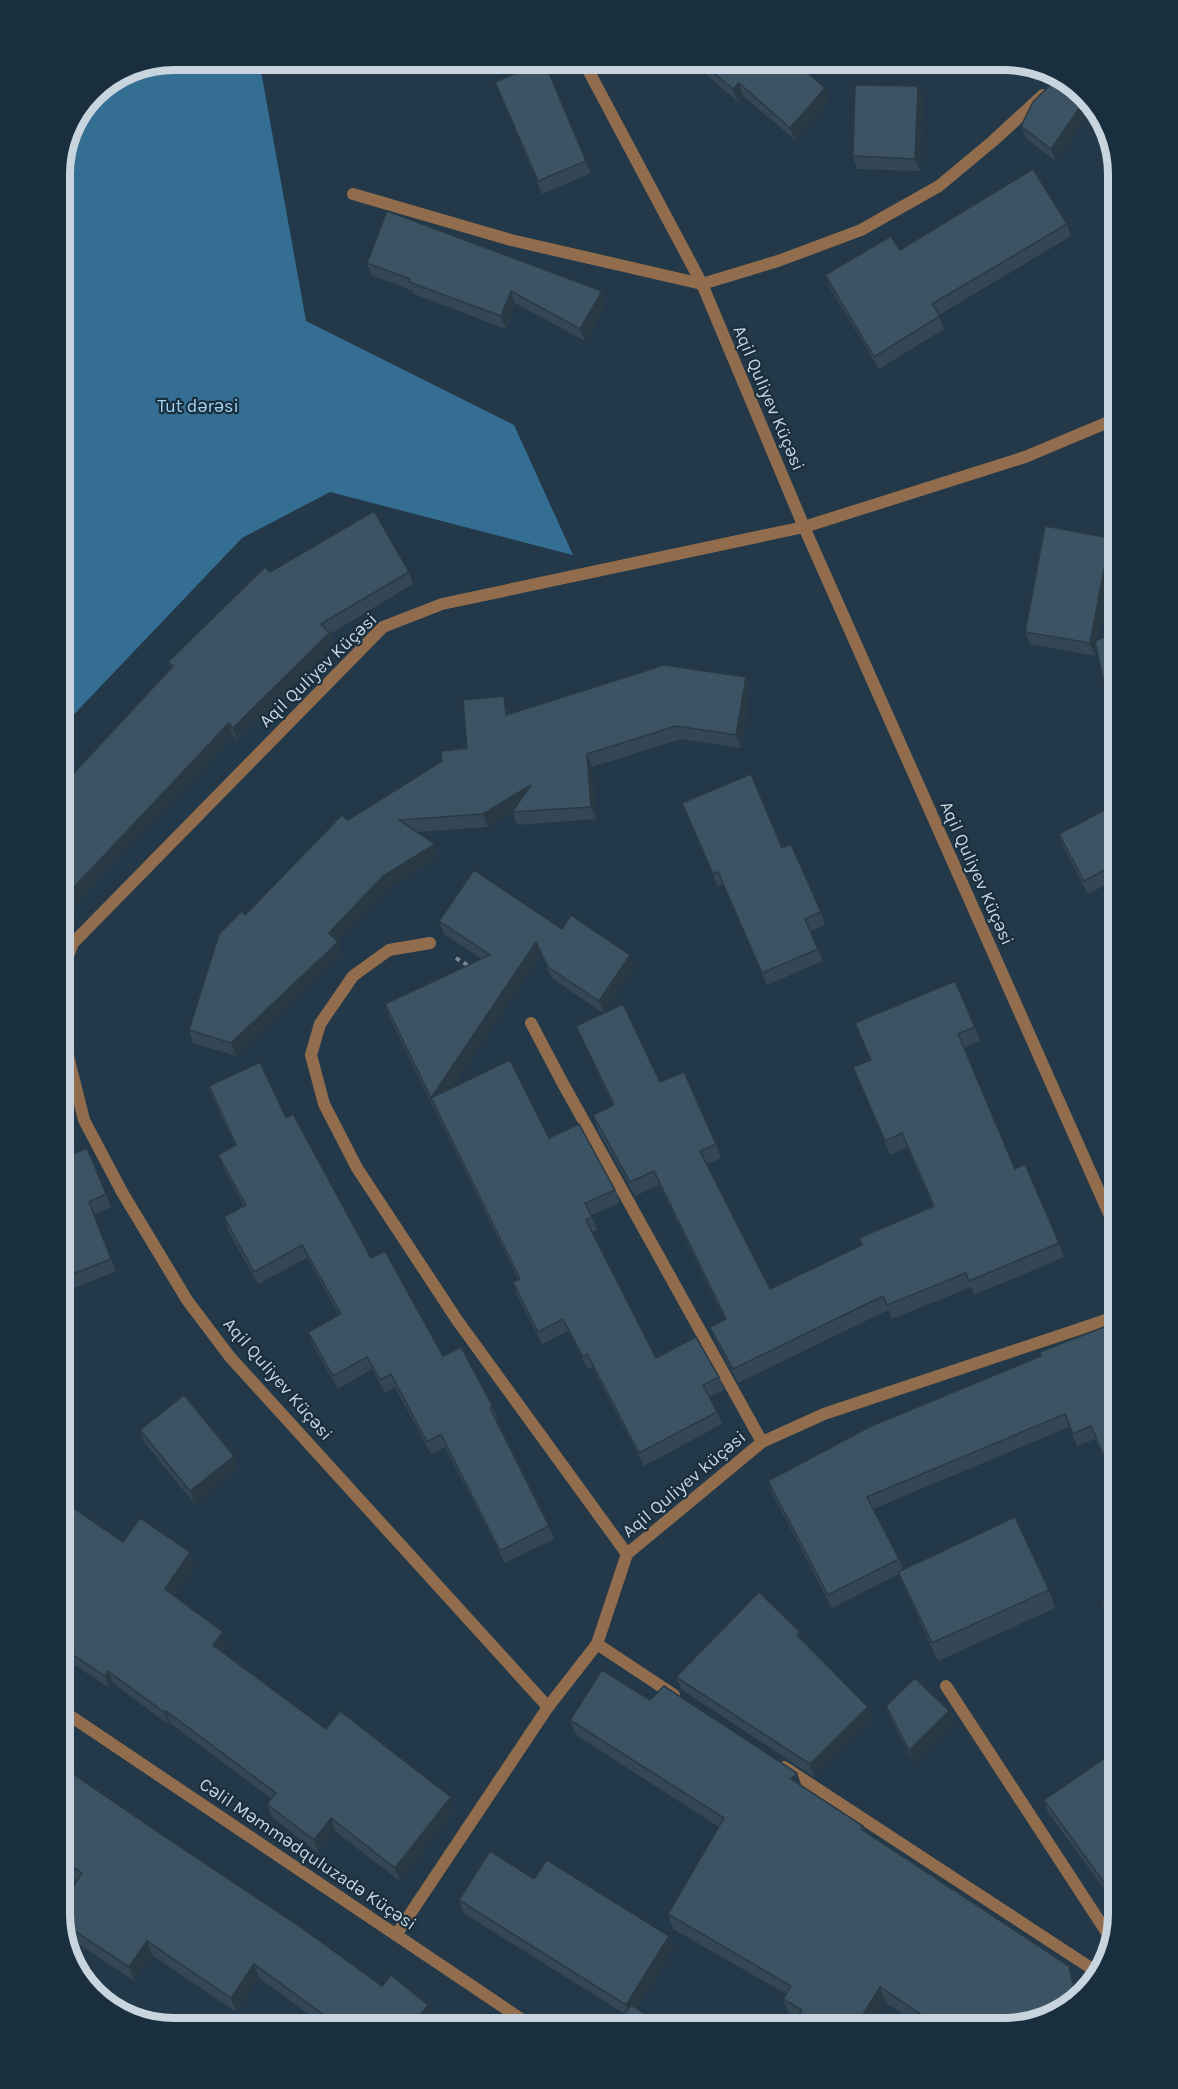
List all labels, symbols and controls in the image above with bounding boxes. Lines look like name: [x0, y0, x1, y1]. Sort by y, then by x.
street label: Aqil Quliyev Küçəsi: [728, 322, 810, 474]
park label: Tut dərəsi: [157, 395, 239, 417]
street label: Aqil Quliyev Küçəsi: [254, 608, 382, 732]
street label: Aqil Quliyev Küçəsi: [935, 798, 1019, 948]
street label: Aqil Quliyev Küçəsi: [219, 1313, 337, 1445]
street label: Aqil Quliyev küçəsi: [618, 1426, 750, 1542]
street label: Cəlil Məmmədquluzadə Küçəsi: [195, 1773, 421, 1935]

